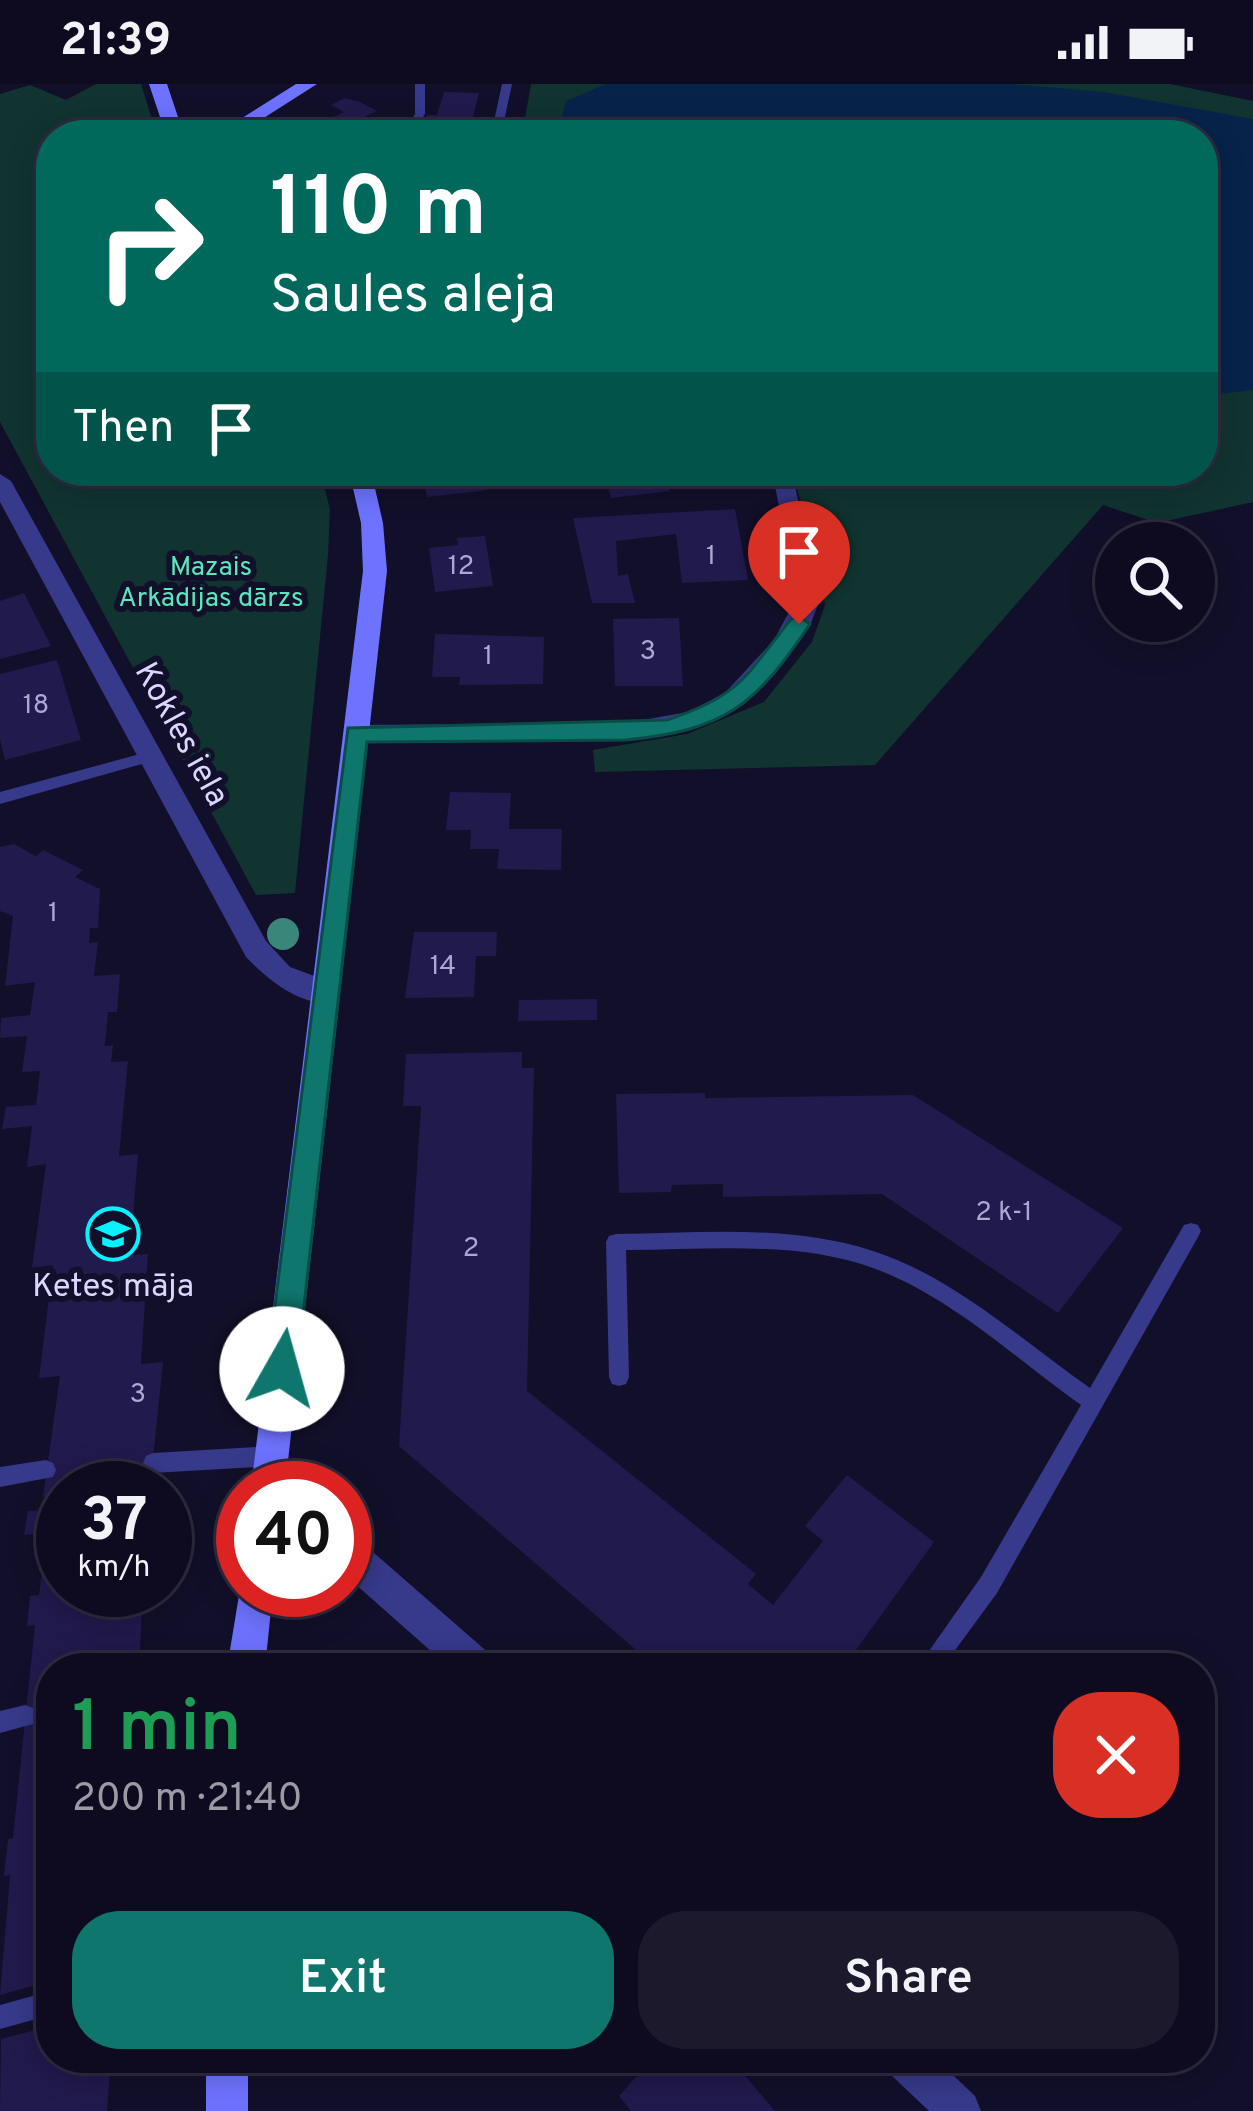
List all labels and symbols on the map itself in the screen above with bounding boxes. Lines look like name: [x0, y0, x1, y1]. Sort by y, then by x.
pin: [748, 501, 850, 624]
house number: 1: [706, 540, 716, 574]
house number: 12: [448, 550, 474, 584]
park label: Mazais Arkādijas dārzs: [118, 551, 304, 616]
house number: 3: [640, 635, 656, 669]
house number: 1: [483, 640, 493, 674]
street label: Kokles iela: [123, 656, 237, 814]
house number: 18: [23, 689, 49, 723]
house number: 1: [48, 897, 58, 931]
house number: 14: [430, 950, 456, 984]
house number: 2 k-1: [975, 1196, 1033, 1230]
school or university icon: Ketes māja: [85, 1206, 141, 1262]
house number: 2: [463, 1232, 479, 1266]
place label: Ketes māja: [32, 1267, 194, 1309]
position arrow: [219, 1306, 345, 1432]
house number: 3: [130, 1378, 146, 1412]
speed limit sign: 40: [216, 1461, 372, 1617]

